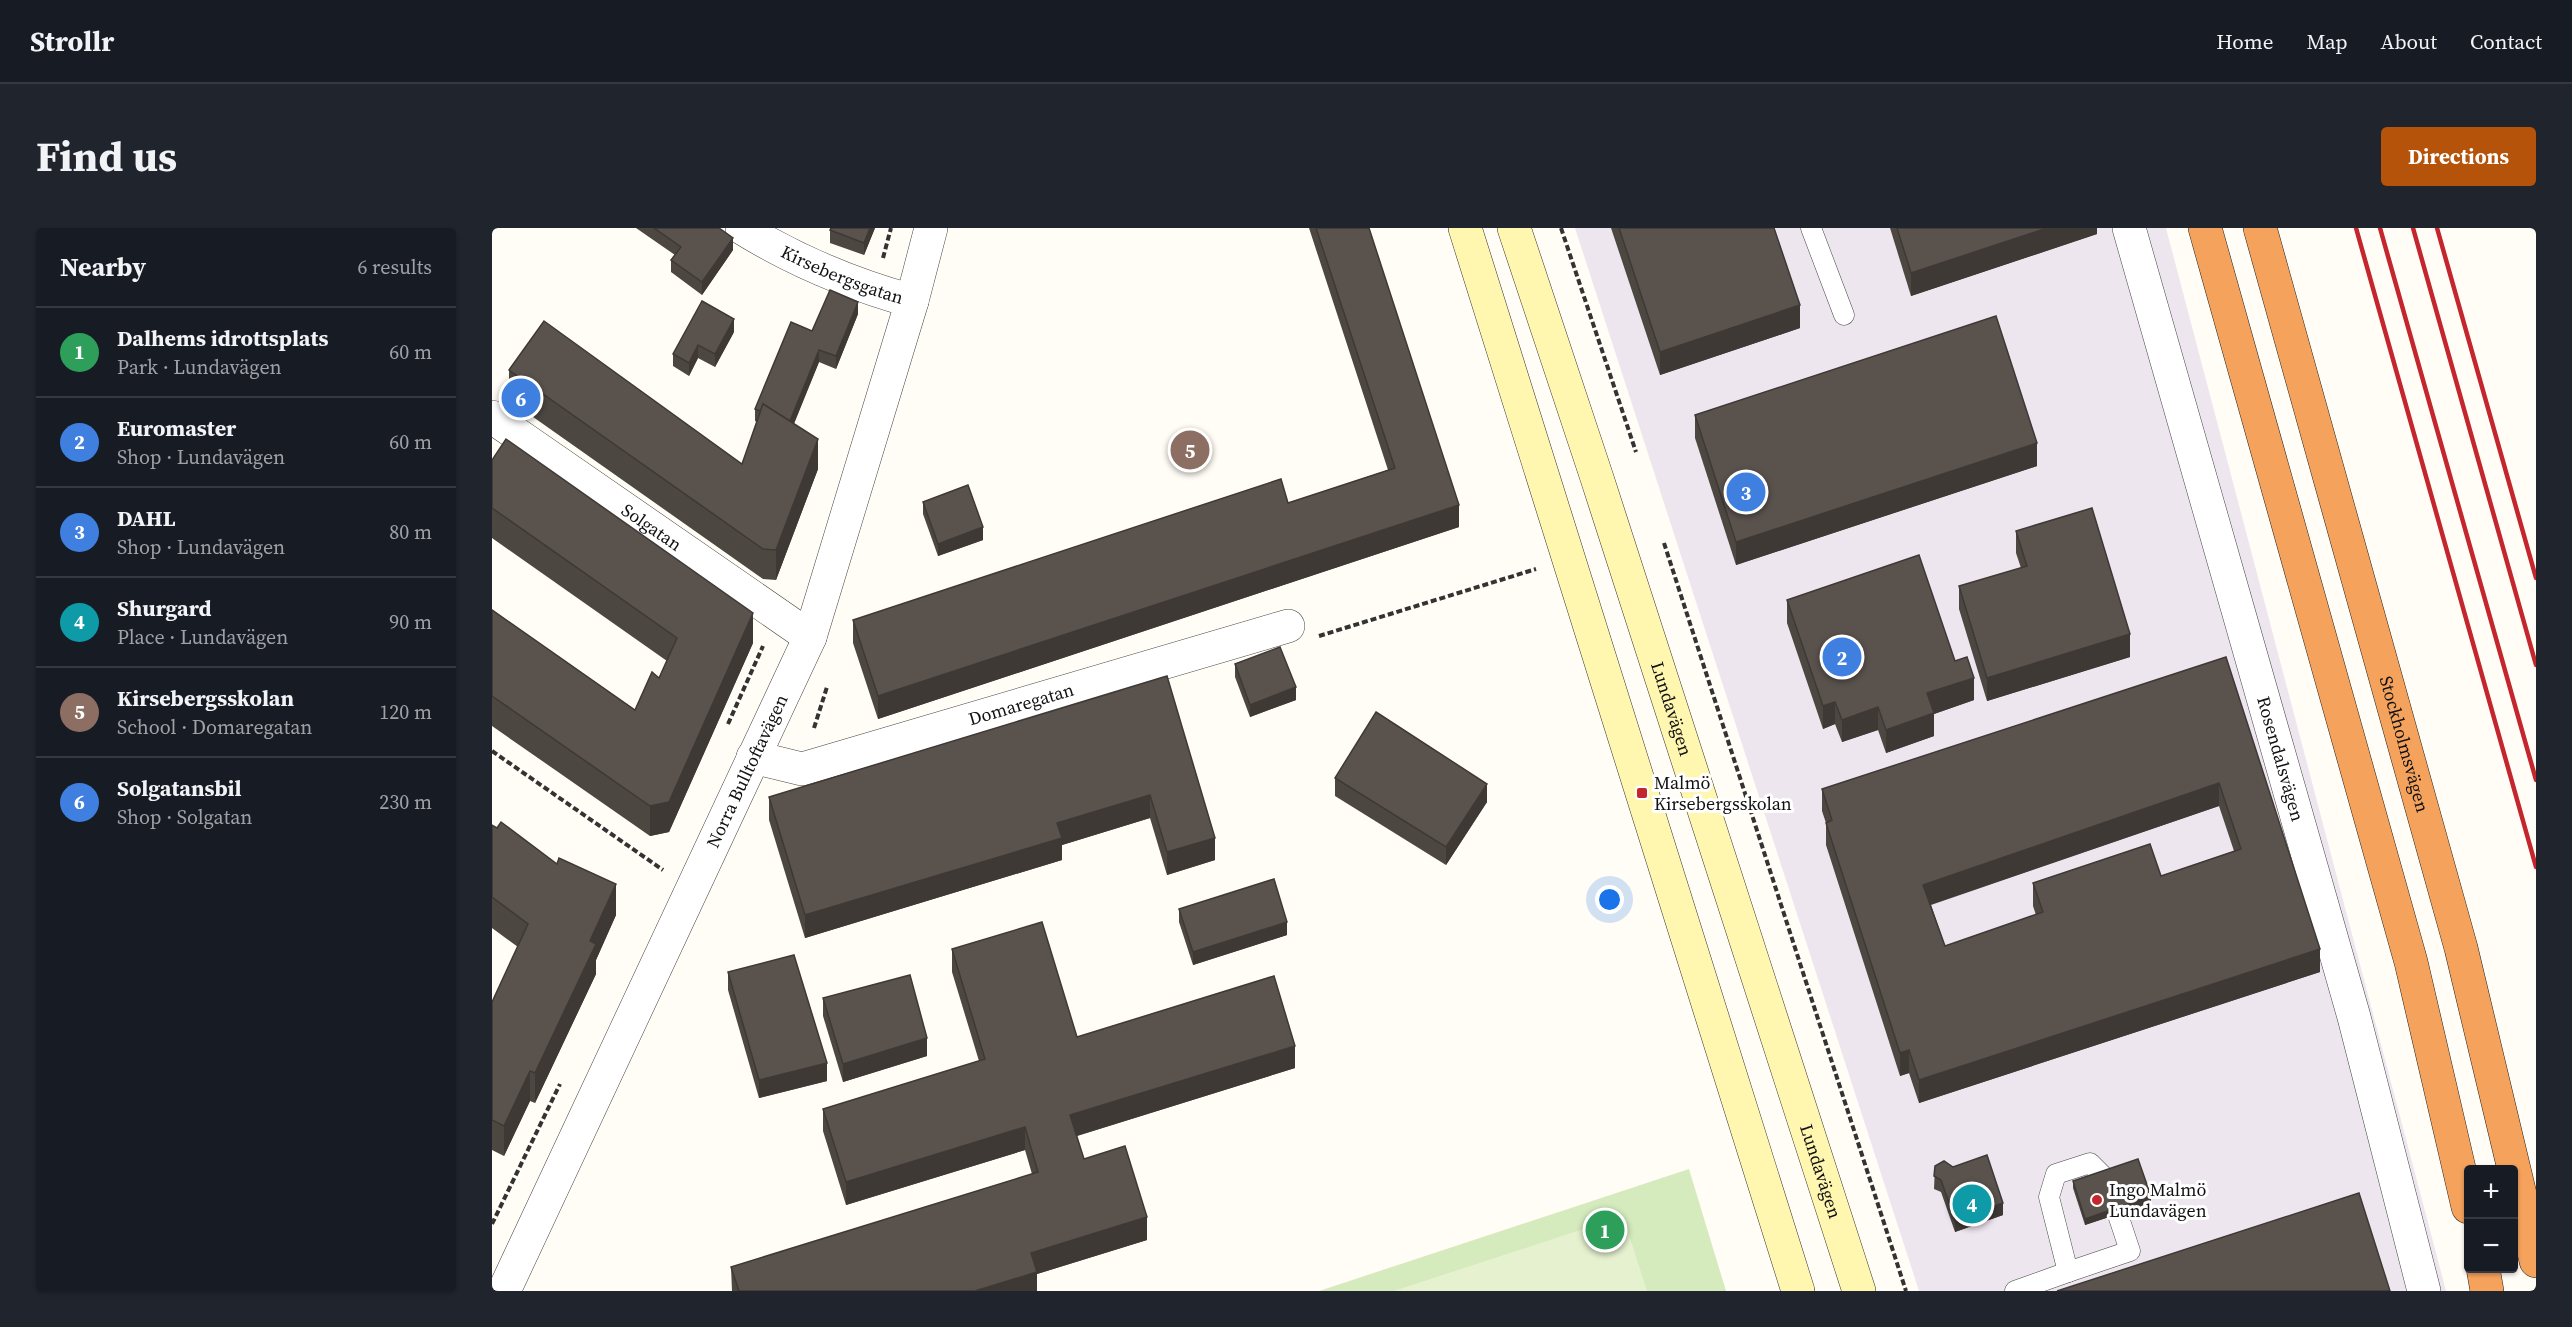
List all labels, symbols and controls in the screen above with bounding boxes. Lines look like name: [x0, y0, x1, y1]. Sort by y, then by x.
text: Strollr: [30, 22, 114, 60]
text: Home: [2216, 27, 2274, 56]
text: Map: [2307, 27, 2348, 56]
text: About: [2381, 27, 2437, 56]
text: Contact: [2470, 27, 2542, 56]
text: Find us: [36, 127, 177, 185]
button: Directions: [2381, 127, 2536, 186]
street label: Kirsebergsgatan: [777, 239, 907, 310]
text: Nearby: [60, 249, 146, 285]
text: 6 results: [357, 253, 432, 281]
text: Dalhems idrottsplats: [117, 323, 329, 353]
text: 1: [74, 338, 85, 366]
text: 60 m: [389, 338, 432, 366]
text: Park · Lundavägen: [117, 353, 282, 381]
pin: 6: [501, 376, 540, 420]
text: Euromaster: [117, 413, 236, 443]
text: 2: [74, 428, 85, 456]
text: 60 m: [389, 428, 432, 456]
pin: 5: [1170, 428, 1210, 472]
text: Shop · Lundavägen: [117, 443, 285, 471]
pin: 3: [1726, 470, 1766, 514]
street label: Solgatan: [617, 497, 687, 557]
text: DAHL: [117, 503, 175, 533]
text: 3: [74, 518, 85, 546]
text: 80 m: [389, 518, 432, 546]
text: Shop · Lundavägen: [117, 533, 285, 561]
text: Shurgard: [117, 593, 212, 623]
text: 4: [74, 608, 85, 636]
text: 90 m: [389, 608, 432, 636]
text: Place · Lundavägen: [117, 623, 288, 651]
pin: 2: [1822, 634, 1862, 680]
street label: Lundavägen: [1645, 658, 1699, 759]
street label: Stockholmsvägen: [2374, 673, 2436, 815]
street label: Domaregatan: [965, 677, 1077, 731]
text: Kirsebergsskolan: [117, 683, 294, 713]
street label: Norra Bulltoftavägen: [700, 690, 793, 852]
street label: Rosendalsvägen: [2251, 693, 2311, 824]
text: 5: [74, 698, 85, 726]
text: 120 m: [379, 698, 432, 726]
text: School · Domaregatan: [117, 713, 312, 741]
place label: Malmö Kirsebergsskolan: [1654, 770, 1792, 816]
text: Solgatansbil: [117, 773, 242, 803]
marker: Malmö Kirsebergsskolan: [1635, 786, 1649, 800]
text: 6: [74, 788, 85, 816]
text: 230 m: [379, 788, 432, 816]
text: Shop · Solgatan: [117, 803, 252, 831]
your location: [1595, 885, 1624, 914]
street label: Lundavägen: [1794, 1121, 1848, 1222]
map controls: [2464, 1165, 2518, 1273]
button: +: [2464, 1165, 2518, 1219]
place label: Ingo Malmö Lundavägen: [2109, 1177, 2207, 1223]
pin: 4: [1952, 1182, 1992, 1226]
marker: Ingo Malmö Lundavägen: [2090, 1193, 2104, 1207]
pin: 1: [1586, 1208, 1624, 1252]
button: −: [2464, 1219, 2518, 1273]

